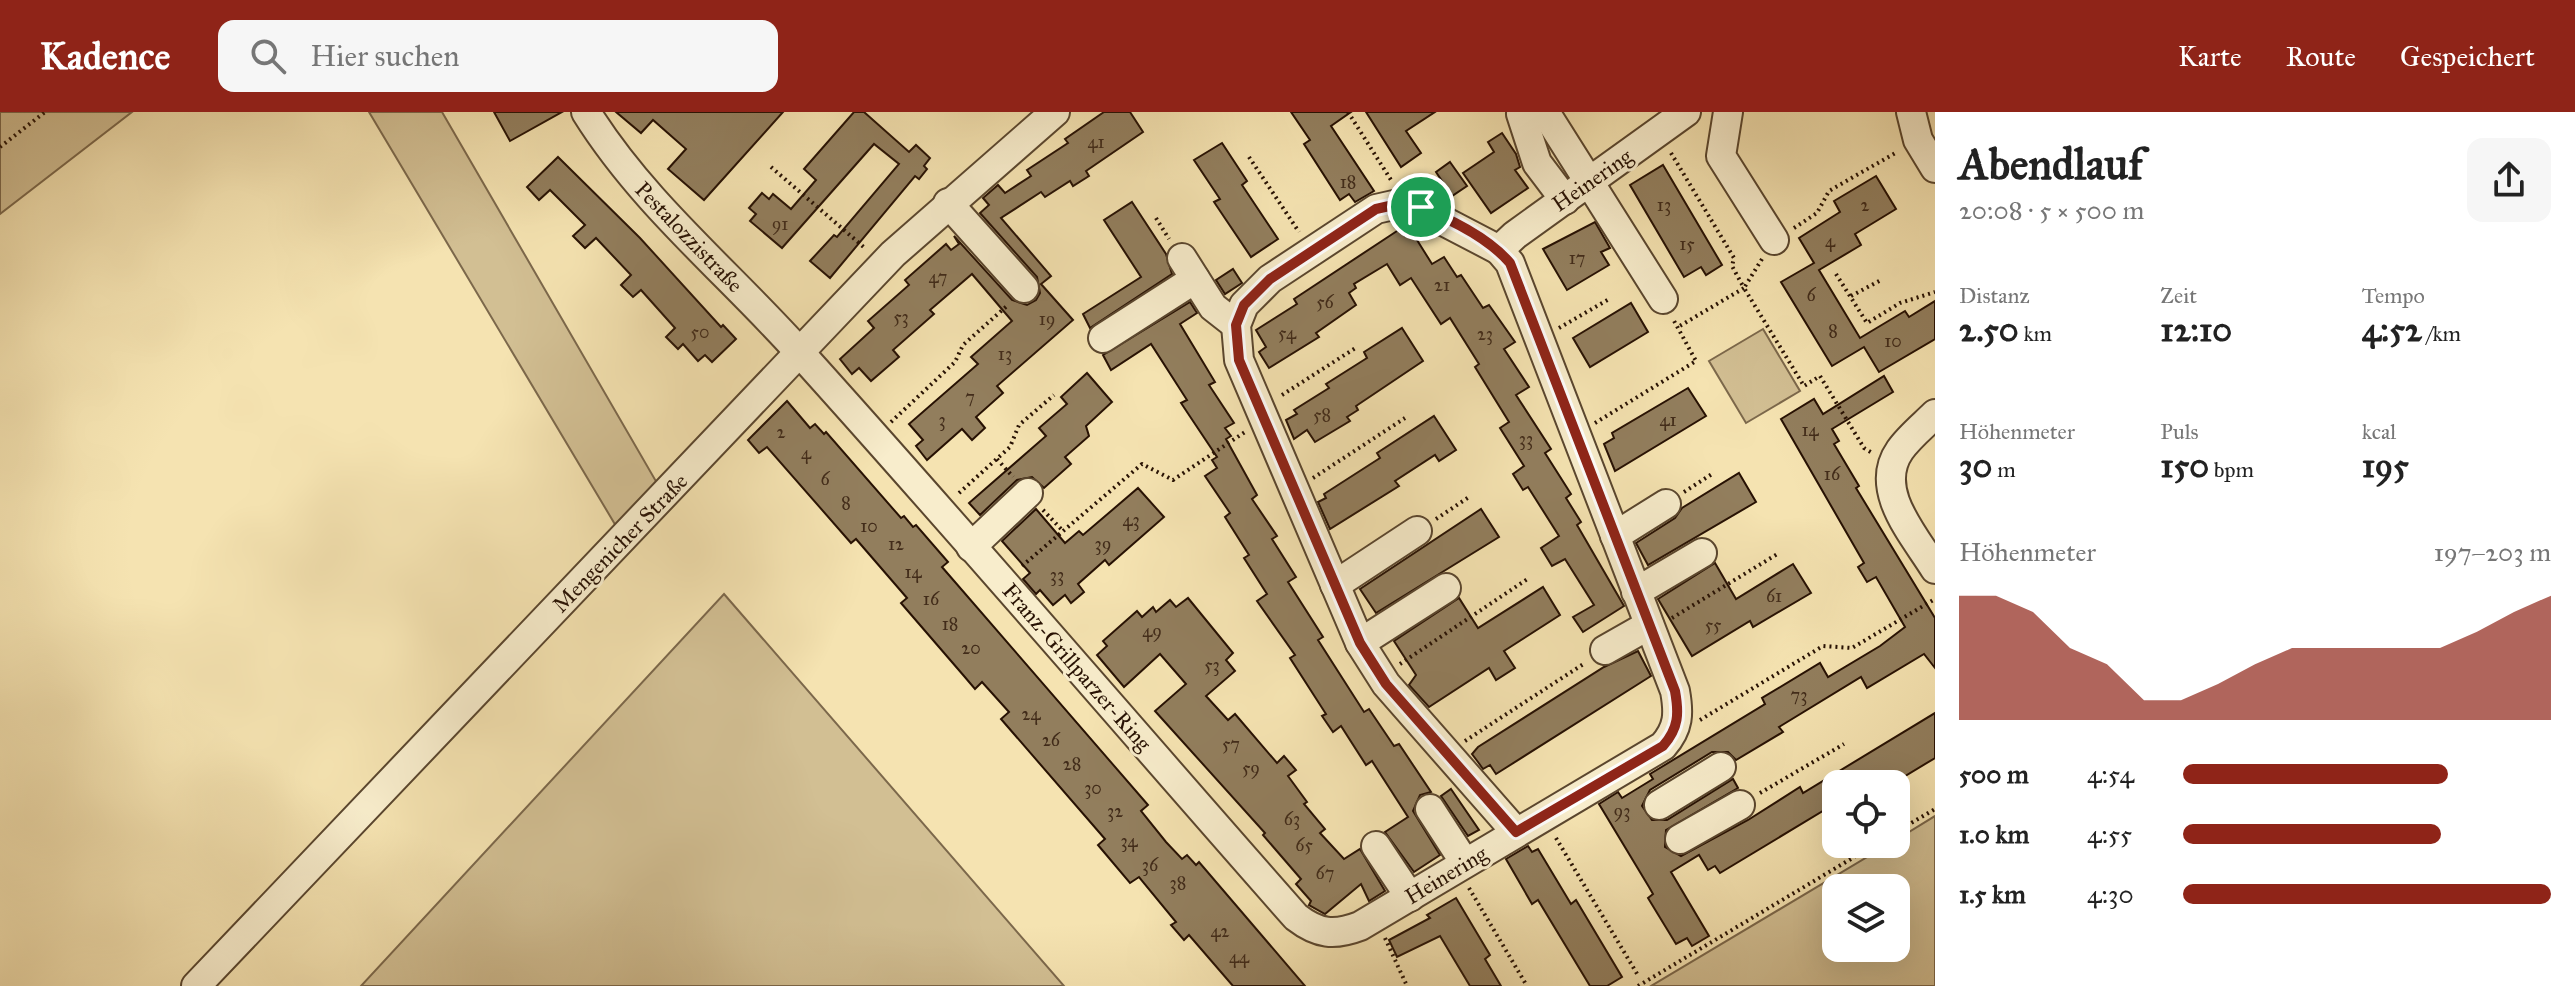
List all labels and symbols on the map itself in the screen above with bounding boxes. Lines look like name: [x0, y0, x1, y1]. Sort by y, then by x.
house number: 41: [1087, 131, 1105, 153]
street label: Heinering: [1547, 142, 1638, 217]
house number: 18: [1340, 171, 1356, 193]
pin: [1387, 173, 1455, 241]
street label: Pestalozzistraße: [629, 176, 749, 298]
house number: 13: [1657, 194, 1671, 216]
house number: 2: [1861, 194, 1870, 216]
house number: 91: [772, 213, 788, 235]
house number: 4: [1825, 230, 1836, 252]
house number: 15: [1679, 233, 1695, 255]
house number: 17: [1569, 247, 1585, 269]
house number: 47: [929, 266, 947, 288]
house number: 21: [1434, 274, 1450, 296]
house number: 6: [1806, 284, 1816, 306]
house number: 56: [1316, 291, 1335, 313]
house number: 53: [893, 306, 909, 328]
house number: 19: [1039, 308, 1055, 330]
house number: 8: [1828, 320, 1838, 342]
house number: 50: [691, 321, 709, 343]
house number: 54: [1278, 322, 1297, 344]
house number: 23: [1477, 323, 1493, 345]
house number: 10: [1884, 330, 1902, 352]
house number: 13: [998, 343, 1012, 365]
house number: 7: [965, 386, 975, 408]
house number: 58: [1313, 404, 1331, 426]
house number: 3: [938, 409, 946, 431]
house number: 41: [1659, 409, 1677, 431]
house number: 14: [1801, 419, 1820, 441]
house number: 2: [777, 421, 786, 443]
house number: 33: [1519, 428, 1533, 450]
house number: 4: [801, 442, 812, 464]
house number: 16: [1824, 463, 1841, 485]
street label: Mengenicher Straße: [547, 468, 693, 618]
house number: 6: [820, 468, 830, 490]
house number: 8: [841, 492, 851, 514]
house number: 43: [1122, 509, 1140, 531]
house number: 10: [860, 515, 878, 537]
house number: 12: [888, 533, 904, 555]
house number: 39: [1095, 533, 1111, 555]
house number: 14: [904, 561, 923, 583]
house number: 33: [1050, 564, 1064, 586]
street label: Franz-Grillparzer-Ring: [997, 578, 1158, 757]
house number: 61: [1766, 585, 1782, 607]
house number: 16: [923, 588, 940, 610]
house number: 18: [942, 613, 958, 635]
house number: 55: [1705, 614, 1722, 636]
house number: 49: [1142, 620, 1162, 642]
house number: 20: [961, 637, 981, 659]
house number: 53: [1204, 654, 1220, 676]
house number: 73: [1791, 684, 1807, 706]
house number: 24: [1022, 703, 1041, 725]
house number: 26: [1042, 729, 1061, 751]
house number: 57: [1222, 733, 1240, 755]
house number: 28: [1063, 753, 1081, 775]
house number: 59: [1242, 757, 1260, 779]
house number: 30: [1084, 777, 1102, 799]
house number: 32: [1107, 800, 1123, 822]
house number: 93: [1614, 800, 1630, 822]
house number: 63: [1284, 808, 1300, 830]
house number: 34: [1120, 830, 1139, 852]
house number: 65: [1295, 834, 1313, 856]
street label: Heinering: [1400, 839, 1493, 910]
house number: 36: [1142, 854, 1159, 876]
house number: 67: [1316, 862, 1334, 884]
house number: 38: [1170, 872, 1186, 894]
house number: 42: [1211, 920, 1230, 942]
house number: 44: [1229, 946, 1250, 968]

